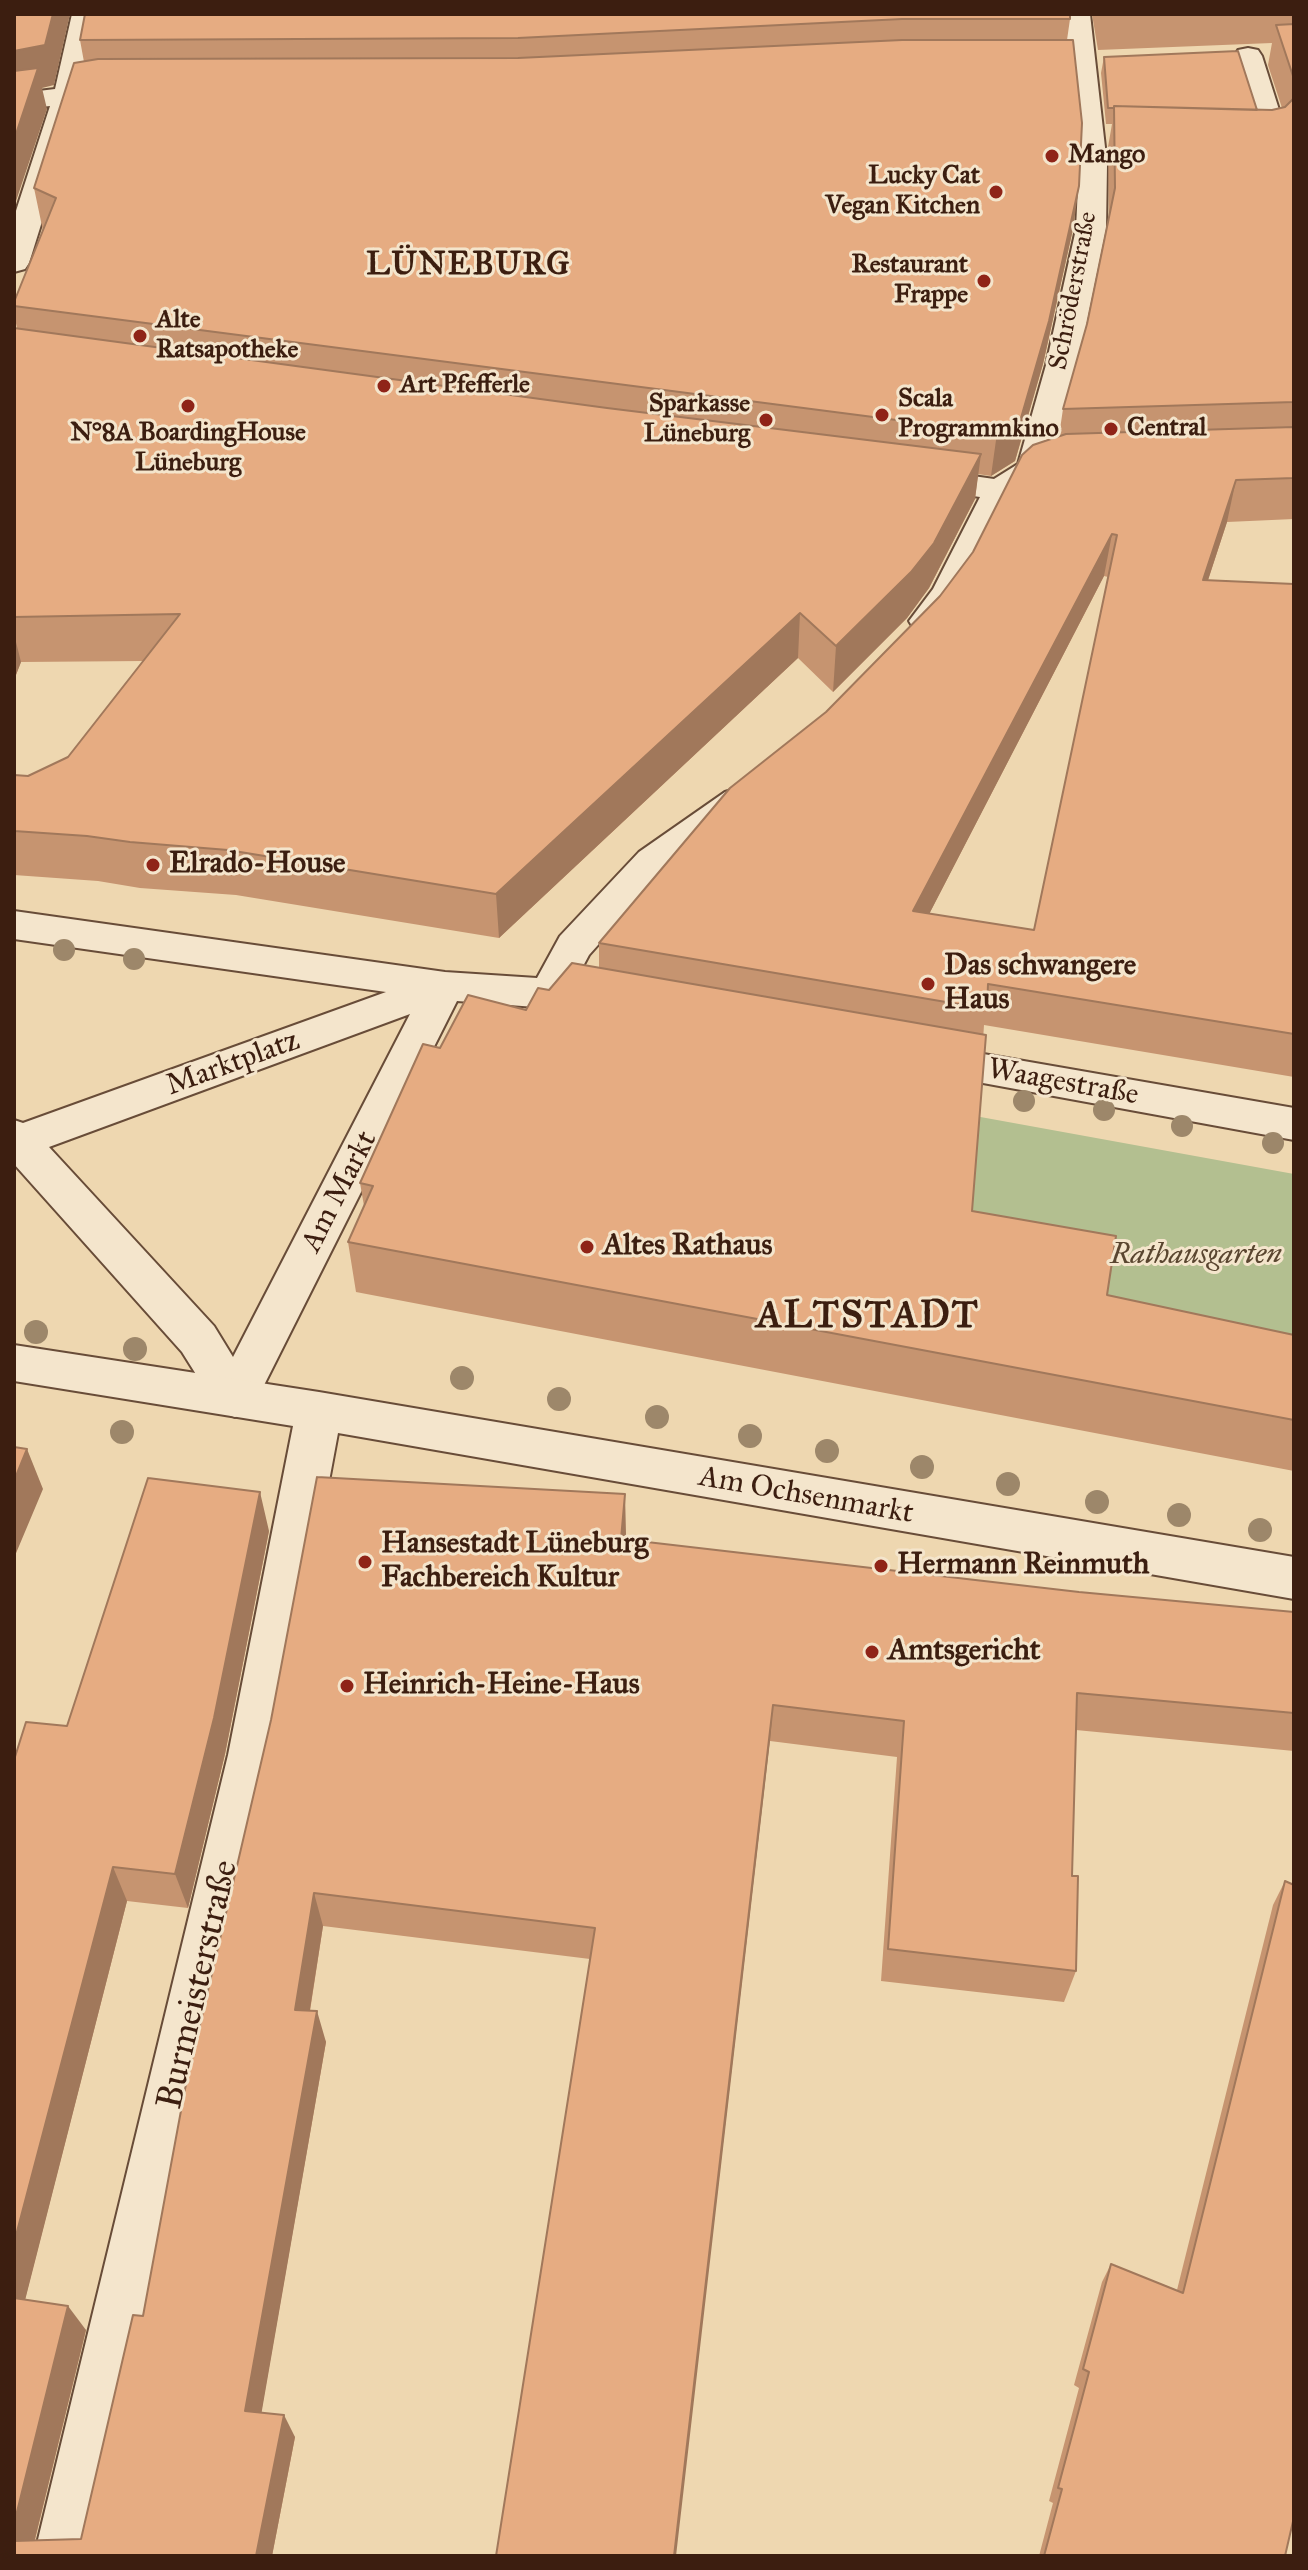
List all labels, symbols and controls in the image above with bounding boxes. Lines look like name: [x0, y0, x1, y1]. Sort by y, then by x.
place label: Mango: [1068, 140, 1145, 172]
marker: Mango: [1043, 147, 1061, 165]
place label: Lucky Cat Vegan Kitchen: [825, 161, 980, 222]
marker: Lucky Cat Vegan Kitchen: [987, 183, 1005, 201]
street label: Schröderstraße: [1043, 209, 1105, 373]
district label: LÜNEBURG: [366, 247, 572, 285]
place label: Restaurant Frappe: [852, 250, 968, 312]
marker: Restaurant Frappe: [975, 272, 993, 290]
place label: Alte Ratsapotheke: [156, 305, 298, 366]
marker: Alte Ratsapotheke: [131, 327, 149, 345]
place label: Art Pfefferle: [400, 370, 530, 402]
marker: Art Pfefferle: [375, 377, 393, 395]
place label: Scala Programmkino: [898, 384, 1059, 446]
place label: Sparkasse Lüneburg: [644, 389, 750, 450]
marker: N°8A BoardingHouse Lüneburg: [179, 397, 197, 415]
marker: Scala Programmkino: [873, 406, 891, 424]
marker: Sparkasse Lüneburg: [757, 411, 775, 429]
place label: Central: [1127, 413, 1206, 445]
place label: N°8A BoardingHouse Lüneburg: [70, 418, 306, 480]
marker: Central: [1102, 420, 1120, 438]
place label: Elrado-House: [169, 847, 346, 883]
marker: Elrado-House: [144, 856, 162, 874]
place label: Das schwangere Haus: [944, 949, 1136, 1020]
marker: Das schwangere Haus: [919, 975, 937, 993]
street label: Marktplatz: [161, 1023, 305, 1105]
street label: Waagestraße: [985, 1052, 1141, 1114]
street label: Am Markt: [294, 1125, 386, 1259]
place label: Altes Rathaus: [603, 1229, 772, 1265]
marker: Altes Rathaus: [578, 1238, 596, 1256]
park label: Rathausgarten: [1110, 1238, 1282, 1274]
district label: ALTSTADT: [756, 1295, 980, 1341]
street label: Am Ochsenmarkt: [696, 1459, 916, 1533]
place label: Hansestadt Lüneburg Fachbereich Kultur: [381, 1527, 648, 1598]
place label: Hermann Reinmuth: [897, 1548, 1149, 1584]
marker: Hansestadt Lüneburg Fachbereich Kultur: [356, 1553, 374, 1571]
marker: Hermann Reinmuth: [872, 1557, 890, 1575]
place label: Amtsgericht: [888, 1634, 1040, 1670]
marker: Amtsgericht: [863, 1643, 881, 1661]
place label: Heinrich-Heine-Haus: [363, 1668, 640, 1704]
marker: Heinrich-Heine-Haus: [338, 1677, 356, 1695]
street label: Burmeisterstraße: [149, 1856, 249, 2114]

